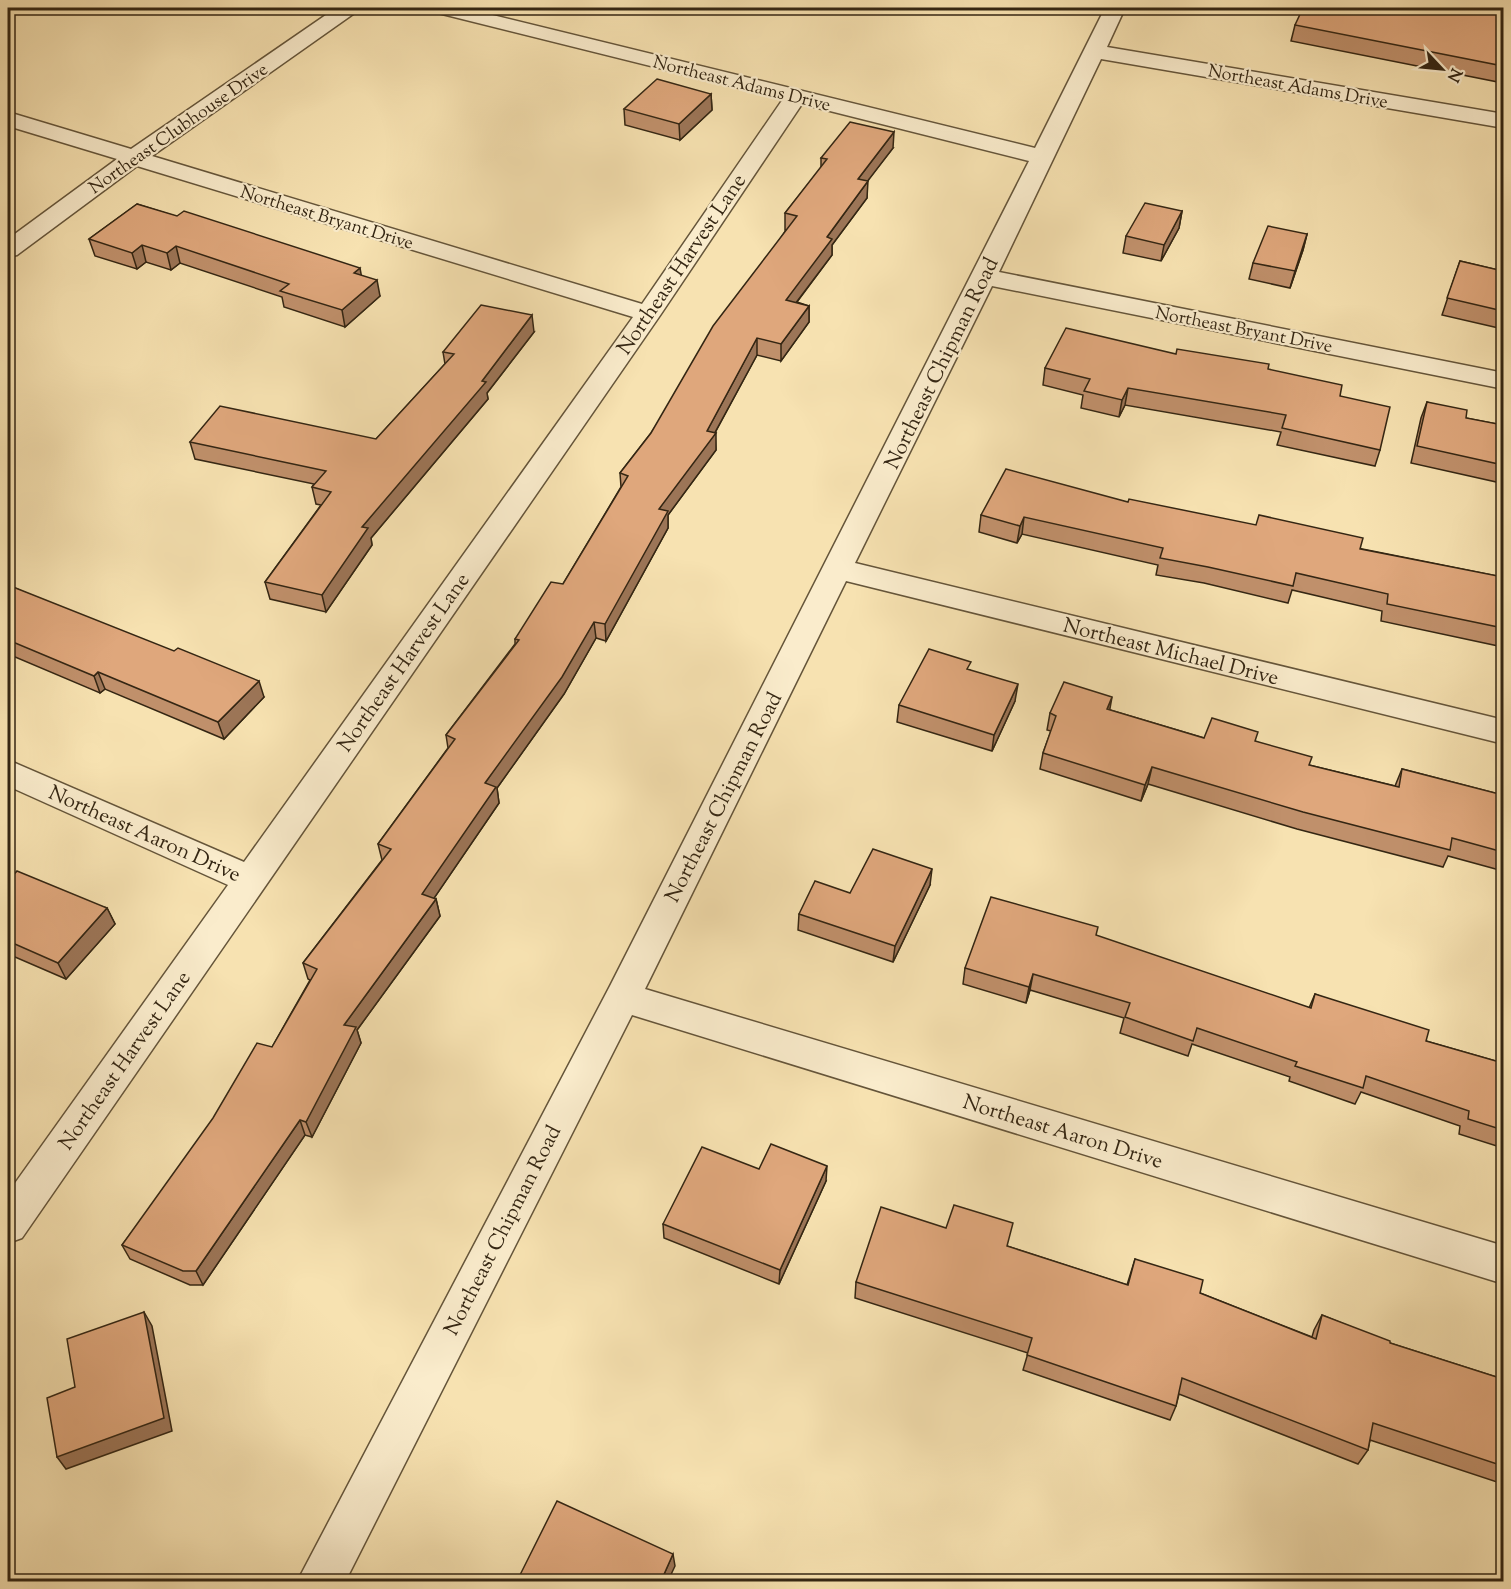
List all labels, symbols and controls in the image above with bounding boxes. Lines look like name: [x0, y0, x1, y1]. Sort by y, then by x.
north arrow: [1412, 39, 1472, 99]
street label: Northeast Adams Drive: [650, 50, 833, 120]
street label: Northeast Clubhouse Drive: [84, 58, 274, 202]
street label: Northeast Adams Drive: [1206, 59, 1390, 117]
text: N: [1440, 64, 1466, 85]
street label: Northeast Harvest Lane: [611, 169, 755, 362]
street label: Northeast Bryant Drive: [236, 180, 416, 258]
street label: Northeast Chipman Road: [878, 253, 1007, 475]
street label: Northeast Bryant Drive: [1153, 301, 1334, 361]
street label: Northeast Harvest Lane: [331, 567, 478, 759]
street label: Northeast Michael Drive: [1060, 612, 1282, 694]
street label: Northeast Chipman Road: [659, 687, 791, 908]
street label: Northeast Aaron Drive: [43, 779, 245, 891]
street label: Northeast Harvest Lane: [52, 965, 199, 1157]
street label: Northeast Aaron Drive: [959, 1088, 1166, 1178]
street label: Northeast Chipman Road: [438, 1120, 570, 1341]

